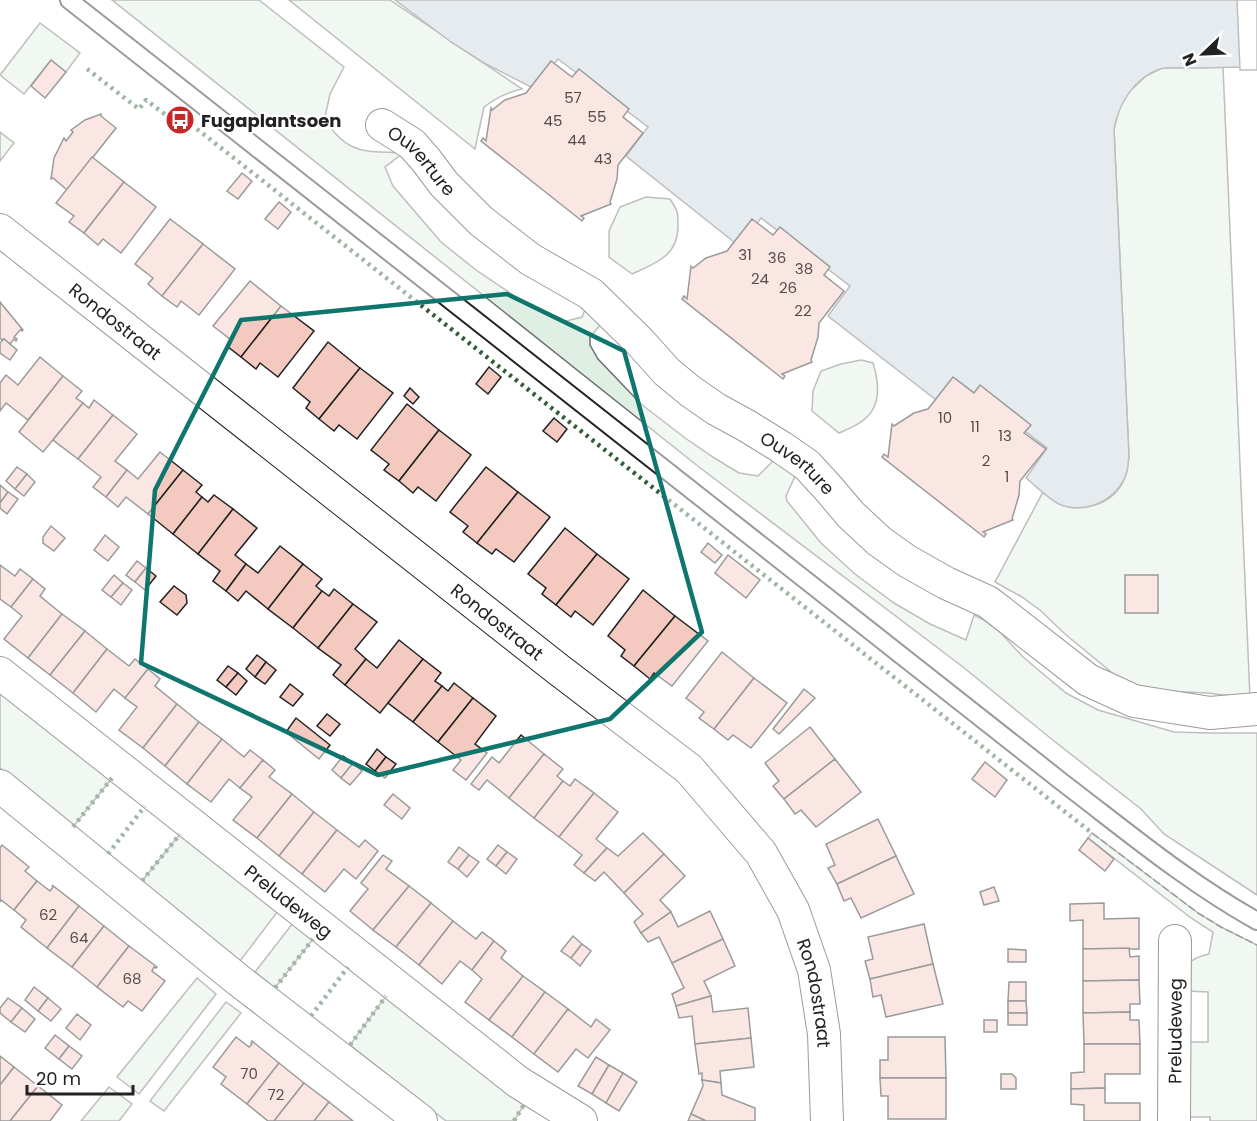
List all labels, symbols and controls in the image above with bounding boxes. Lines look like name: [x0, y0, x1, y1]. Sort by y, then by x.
north arrow: [1173, 24, 1233, 84]
text: N: [1177, 50, 1203, 70]
house number: 57: [564, 87, 582, 108]
bus stop icon: Fugaplantsoen: [164, 104, 196, 136]
house number: 55: [588, 106, 606, 127]
place label: Fugaplantsoen: [201, 108, 341, 133]
house number: 45: [544, 110, 562, 131]
street label: Ouverture: [383, 119, 461, 201]
house number: 44: [568, 129, 586, 150]
house number: 43: [594, 148, 612, 169]
house number: 31: [738, 244, 752, 265]
house number: 36: [768, 247, 786, 268]
house number: 38: [795, 258, 813, 279]
house number: 24: [751, 268, 769, 289]
street label: Rondostraat: [64, 277, 167, 365]
house number: 26: [779, 277, 797, 298]
house number: 22: [794, 300, 812, 321]
house number: 10: [938, 407, 952, 428]
house number: 11: [970, 416, 980, 437]
street label: Ouverture: [756, 425, 841, 500]
house number: 13: [998, 425, 1012, 446]
house number: 2: [982, 450, 990, 471]
house number: 1: [1005, 466, 1009, 487]
street label: Rondostraat: [446, 577, 549, 666]
street label: Preludeweg: [240, 858, 338, 944]
house number: 62: [39, 904, 57, 925]
house number: 64: [70, 927, 88, 948]
street label: Rondostraat: [791, 935, 837, 1048]
house number: 68: [123, 968, 142, 989]
street label: Preludeweg: [1162, 978, 1187, 1084]
scale bar: [27, 1058, 134, 1096]
house number: 70: [240, 1063, 258, 1084]
text: 20 m: [36, 1066, 81, 1091]
house number: 72: [268, 1084, 284, 1105]

